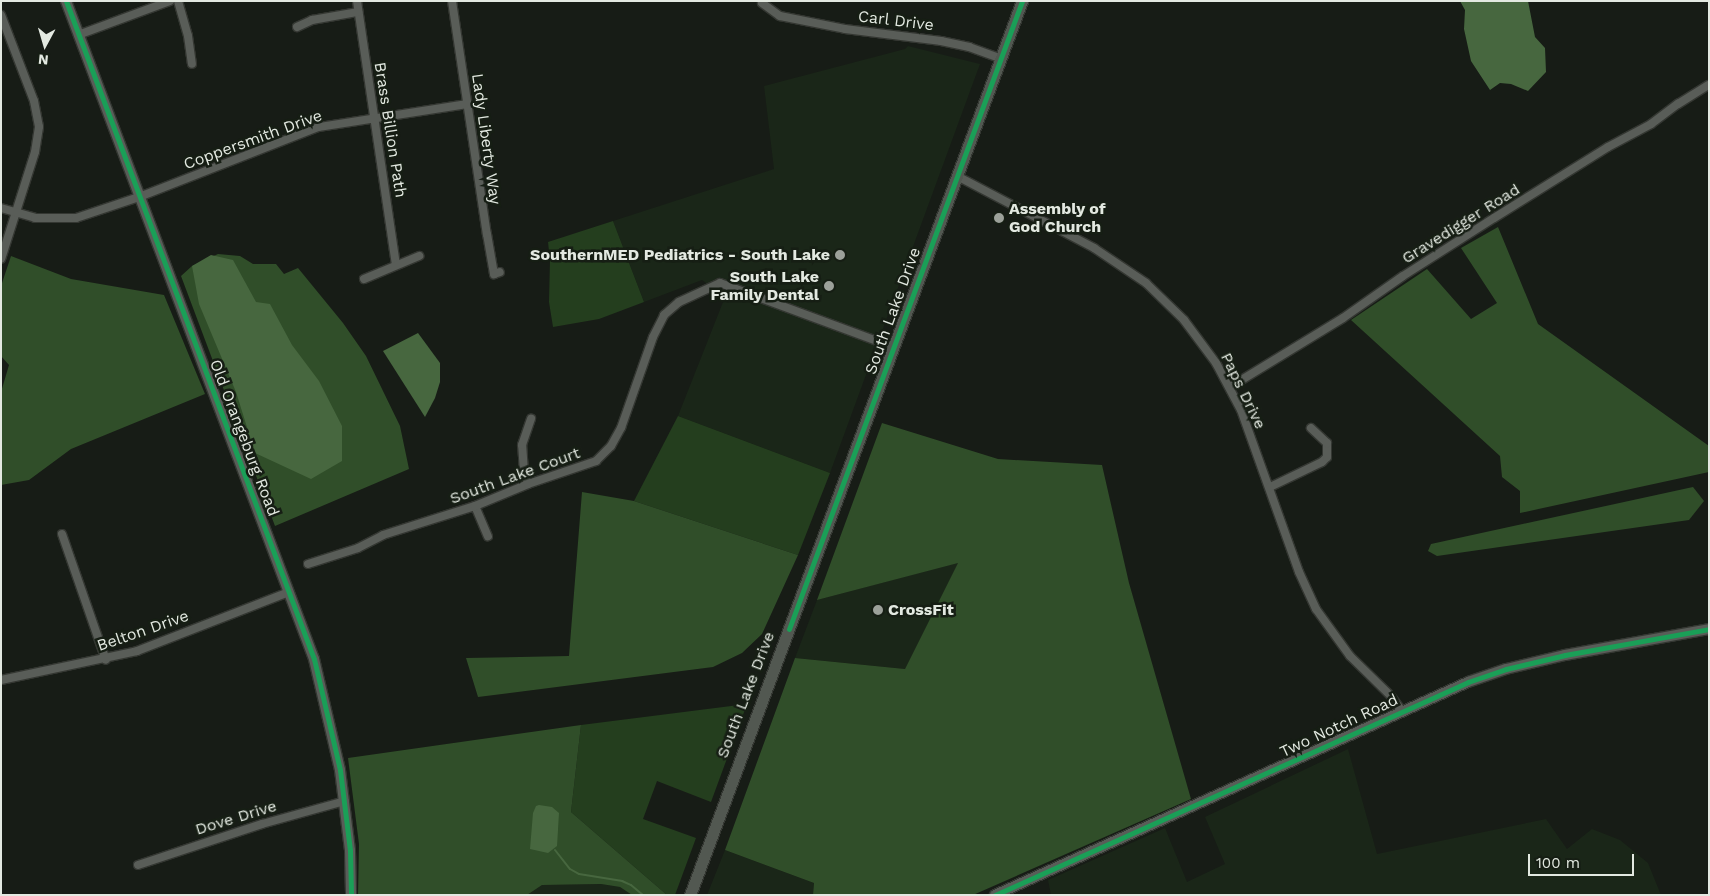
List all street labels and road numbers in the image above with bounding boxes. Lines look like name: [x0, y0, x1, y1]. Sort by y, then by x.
street label: Carl Drive: [857, 7, 935, 35]
street label: Brass Billion Path: [370, 61, 410, 199]
street label: Lady Liberty Way: [467, 72, 505, 206]
street label: Coppersmith Drive: [181, 106, 325, 174]
street label: Gravedigger Road: [1398, 180, 1524, 268]
street label: South Lake Drive: [861, 245, 925, 377]
street label: Paps Drive: [1216, 350, 1270, 432]
street label: Old Orangeburg Road: [205, 357, 283, 519]
street label: South Lake Court: [447, 444, 583, 508]
street label: Belton Drive: [95, 606, 191, 656]
street label: South Lake Drive: [713, 629, 779, 761]
street label: Two Notch Road: [1277, 690, 1401, 762]
street label: Dove Drive: [193, 797, 279, 839]

